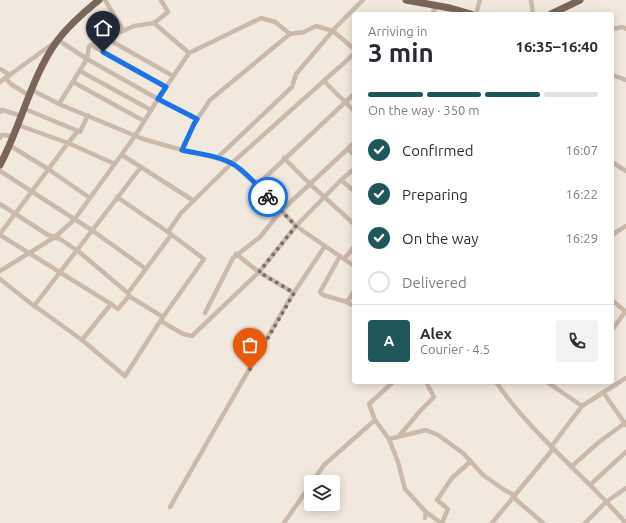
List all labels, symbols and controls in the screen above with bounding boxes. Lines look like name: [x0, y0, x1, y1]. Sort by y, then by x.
pin: [86, 11, 120, 52]
icon: home: [92, 17, 114, 39]
text: Arriving in: [368, 24, 427, 38]
text: 3 min: [368, 38, 434, 67]
text: 16:35–16:40: [515, 38, 598, 55]
text: On the way · 350 m: [368, 103, 480, 117]
icon: check: [368, 139, 390, 161]
text: Confirmed: [402, 142, 474, 159]
text: 16:07: [565, 143, 598, 157]
courier: [248, 177, 288, 217]
icon: check: [368, 183, 390, 205]
icon: bike: [257, 186, 279, 208]
text: Preparing: [402, 186, 468, 203]
text: 16:22: [565, 187, 598, 201]
icon: check: [368, 227, 390, 249]
text: On the way: [402, 230, 478, 247]
text: 16:29: [565, 231, 598, 245]
text: Delivered: [402, 274, 467, 291]
button: phone: [556, 320, 598, 362]
text: Alex: [420, 325, 452, 342]
pin: [233, 328, 267, 369]
text: A: [384, 332, 394, 349]
icon: bag: [239, 334, 261, 356]
text: Courier · 4.5: [420, 342, 490, 356]
map controls: [304, 475, 340, 511]
button: layers: [304, 475, 340, 511]

